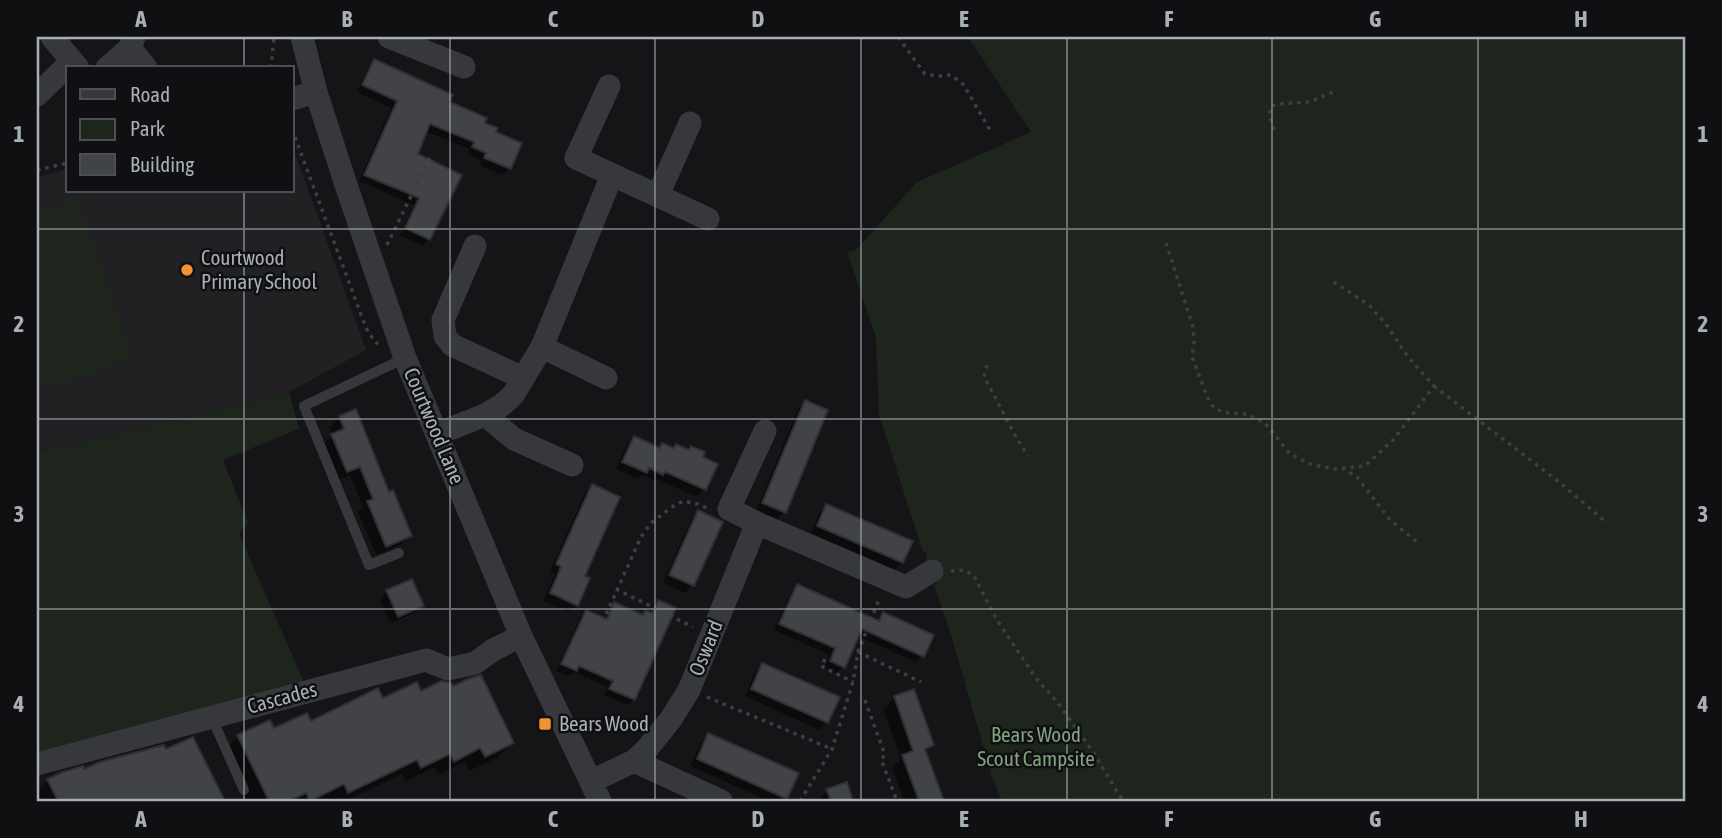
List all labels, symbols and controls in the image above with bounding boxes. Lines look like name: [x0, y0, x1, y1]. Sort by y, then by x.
text: A: [134, 6, 147, 32]
text: B: [342, 6, 353, 32]
text: C: [548, 6, 559, 32]
text: D: [752, 6, 765, 32]
text: E: [959, 6, 969, 32]
text: F: [1164, 6, 1174, 32]
text: G: [1369, 6, 1381, 32]
text: H: [1574, 6, 1588, 32]
legend: [66, 66, 294, 192]
text: Road: [130, 82, 170, 106]
text: Park: [130, 116, 165, 140]
text: 1: [14, 121, 25, 147]
text: 1: [1698, 121, 1709, 147]
text: Building: [130, 152, 194, 176]
place label: Courtwood Primary School: [201, 245, 317, 293]
marker: Courtwood Primary School: [179, 262, 195, 278]
text: 2: [14, 311, 24, 337]
text: 2: [1698, 311, 1708, 337]
street label: Courtwood Lane: [400, 364, 470, 487]
text: 3: [14, 501, 24, 527]
text: 3: [1698, 501, 1708, 527]
street label: Osward: [683, 616, 727, 679]
street label: Cascades: [244, 676, 319, 718]
text: 4: [13, 691, 25, 717]
text: 4: [1697, 691, 1709, 717]
place label: Bears Wood: [559, 711, 649, 735]
marker: Bears Wood: [537, 716, 553, 732]
park label: Bears Wood Scout Campsite: [977, 722, 1095, 770]
text: A: [134, 806, 147, 832]
text: B: [342, 806, 353, 832]
text: C: [548, 806, 559, 832]
text: D: [752, 806, 765, 832]
text: E: [959, 806, 969, 832]
text: F: [1164, 806, 1174, 832]
text: G: [1369, 806, 1381, 832]
text: H: [1574, 806, 1588, 832]

